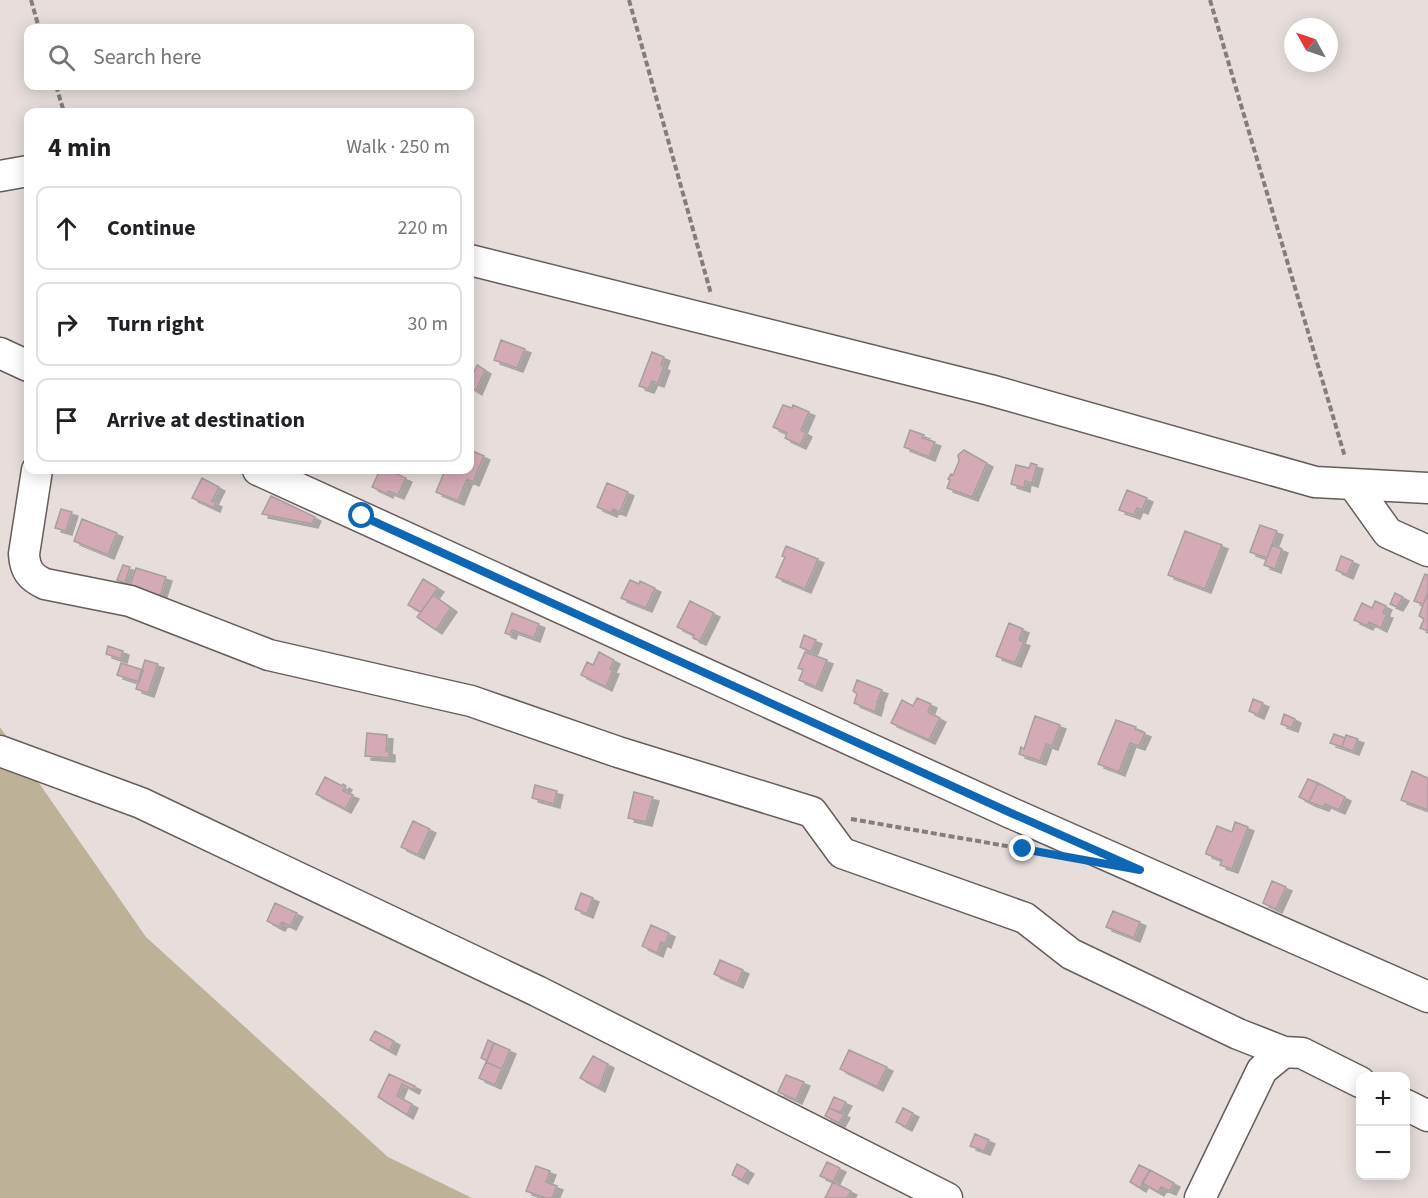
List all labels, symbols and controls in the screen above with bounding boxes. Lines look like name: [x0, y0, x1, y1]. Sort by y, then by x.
north arrow: [1284, 18, 1338, 72]
search box: [24, 24, 474, 90]
icon: search: [45, 41, 78, 74]
text: Search here: [93, 41, 201, 73]
text: 4 min: [48, 129, 111, 166]
text: Walk · 250 m: [346, 133, 450, 161]
icon: ahead: [50, 212, 83, 245]
text: Continue: [107, 212, 196, 244]
text: 220 m: [398, 214, 448, 242]
icon: right: [50, 308, 83, 341]
text: Turn right: [107, 308, 204, 340]
text: 30 m: [408, 310, 448, 338]
icon: arrive: [50, 404, 83, 437]
text: Arrive at destination: [107, 404, 305, 436]
route start: [348, 502, 374, 528]
route end: [1009, 835, 1035, 861]
map controls: [1356, 1072, 1410, 1180]
button: +: [1356, 1072, 1410, 1126]
button: −: [1356, 1126, 1410, 1180]

